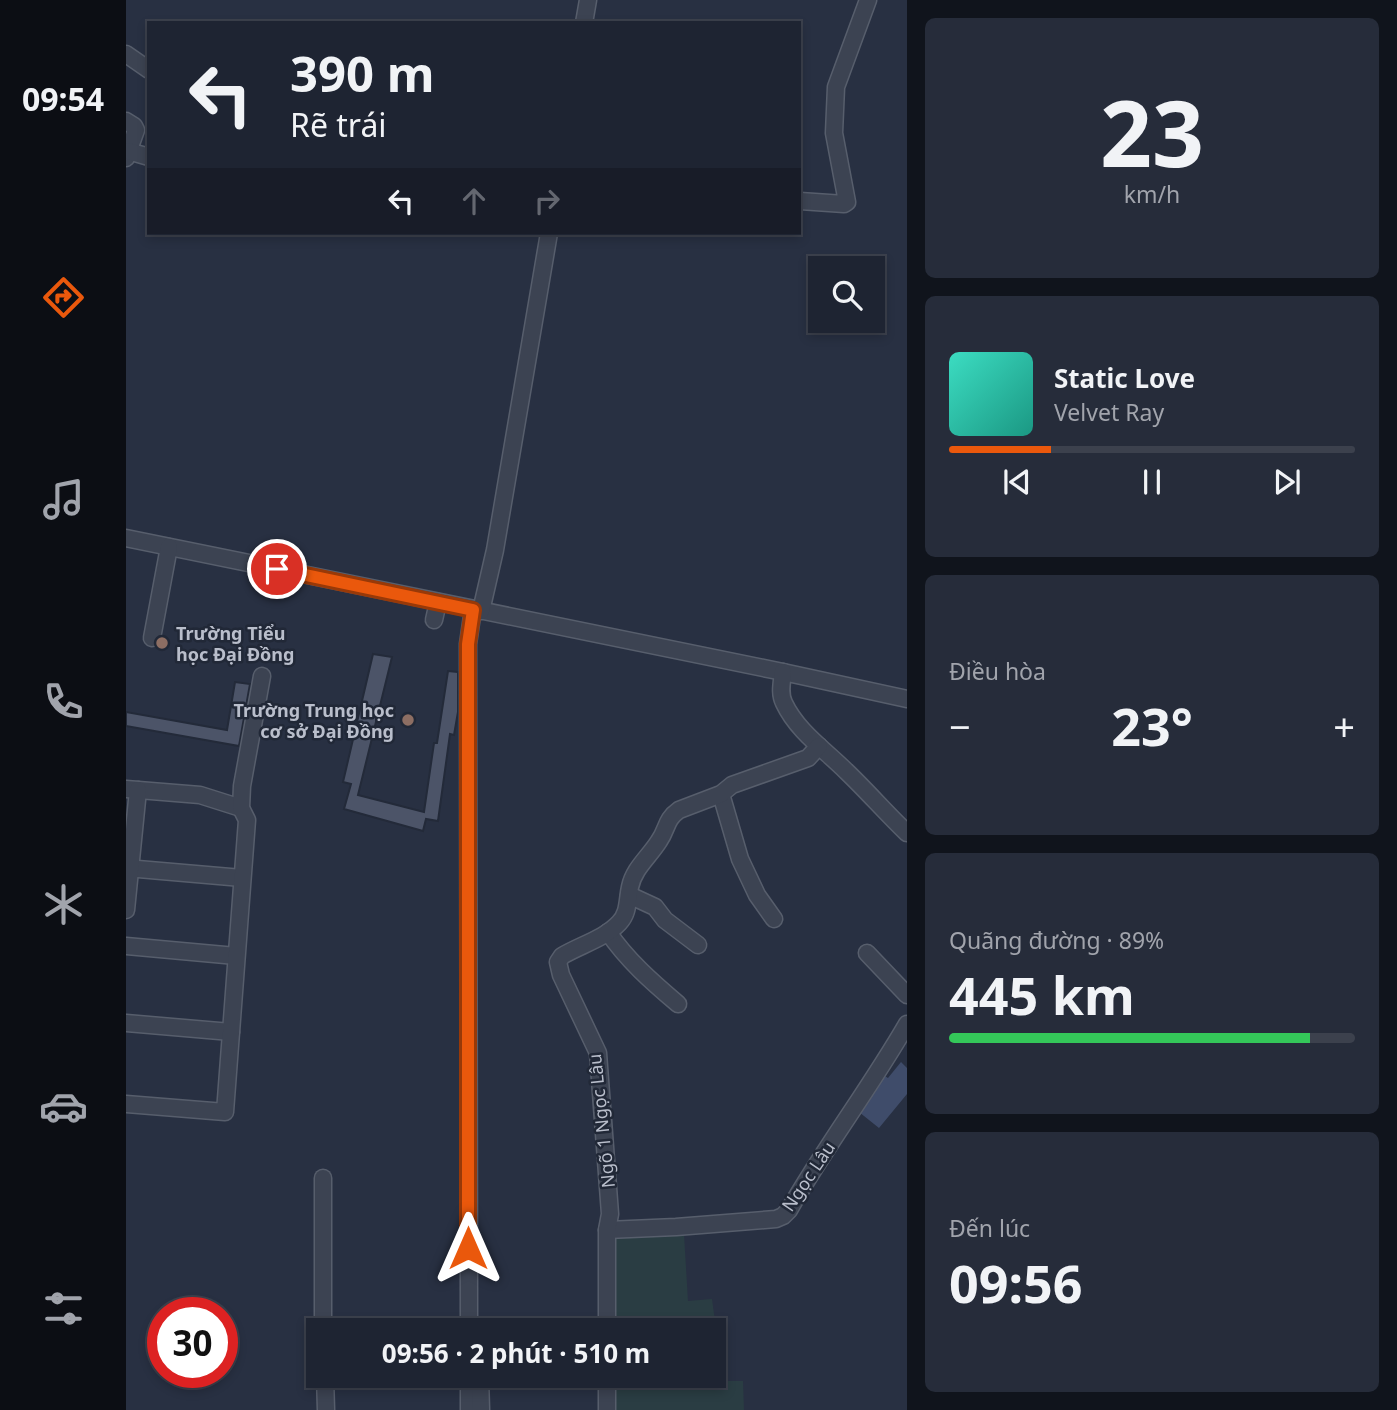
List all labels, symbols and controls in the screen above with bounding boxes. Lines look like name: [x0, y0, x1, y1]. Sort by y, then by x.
text: 390 m: [290, 40, 435, 106]
icon: left: [175, 49, 266, 140]
text: 23: [1100, 70, 1204, 194]
text: 09:54: [22, 77, 104, 120]
text: Rẽ trái: [290, 103, 387, 146]
text: km/h: [1124, 178, 1180, 210]
icon: left: [382, 182, 420, 220]
icon: ahead: [455, 182, 493, 220]
icon: right: [528, 182, 566, 220]
map controls: [808, 256, 885, 333]
button: search: [808, 256, 885, 333]
icon: directions: [39, 273, 88, 322]
text: Static Love: [1054, 360, 1195, 396]
text: Velvet Ray: [1054, 396, 1164, 428]
icon: previous: [998, 463, 1036, 501]
icon: pause: [1133, 463, 1171, 501]
icon: next: [1268, 463, 1306, 501]
icon: music: [39, 475, 88, 524]
pin: [247, 539, 307, 599]
icon: arrive: [258, 550, 296, 588]
place label: Trường Tiểu học Đại Đồng: [176, 621, 294, 666]
marker: Trường Tiểu học Đại Đồng: [154, 635, 170, 651]
text: Điều hòa: [949, 655, 1046, 687]
icon: phone: [39, 677, 88, 726]
text: 23°: [1111, 690, 1193, 761]
place label: Trường Trung học cơ sở Đại Đồng: [234, 698, 394, 743]
text: −: [949, 700, 971, 752]
text: +: [1333, 700, 1355, 752]
marker: Trường Trung học cơ sở Đại Đồng: [400, 712, 416, 728]
icon: climate: [39, 880, 88, 929]
text: Quãng đường · 89%: [949, 924, 1164, 956]
text: 445 km: [949, 959, 1135, 1030]
street label: Ngõ 1 Ngọc Lâu: [582, 1053, 620, 1189]
icon: car: [39, 1082, 88, 1131]
street label: Ngọc Lâu: [776, 1136, 840, 1216]
position arrow: [431, 1211, 505, 1285]
text: Đến lúc: [949, 1212, 1030, 1244]
text: 09:56: [949, 1247, 1083, 1318]
icon: filters: [39, 1284, 88, 1333]
speed limit sign: 30: [147, 1297, 238, 1388]
text: 09:56 · 2 phút · 510 m: [382, 1335, 650, 1371]

